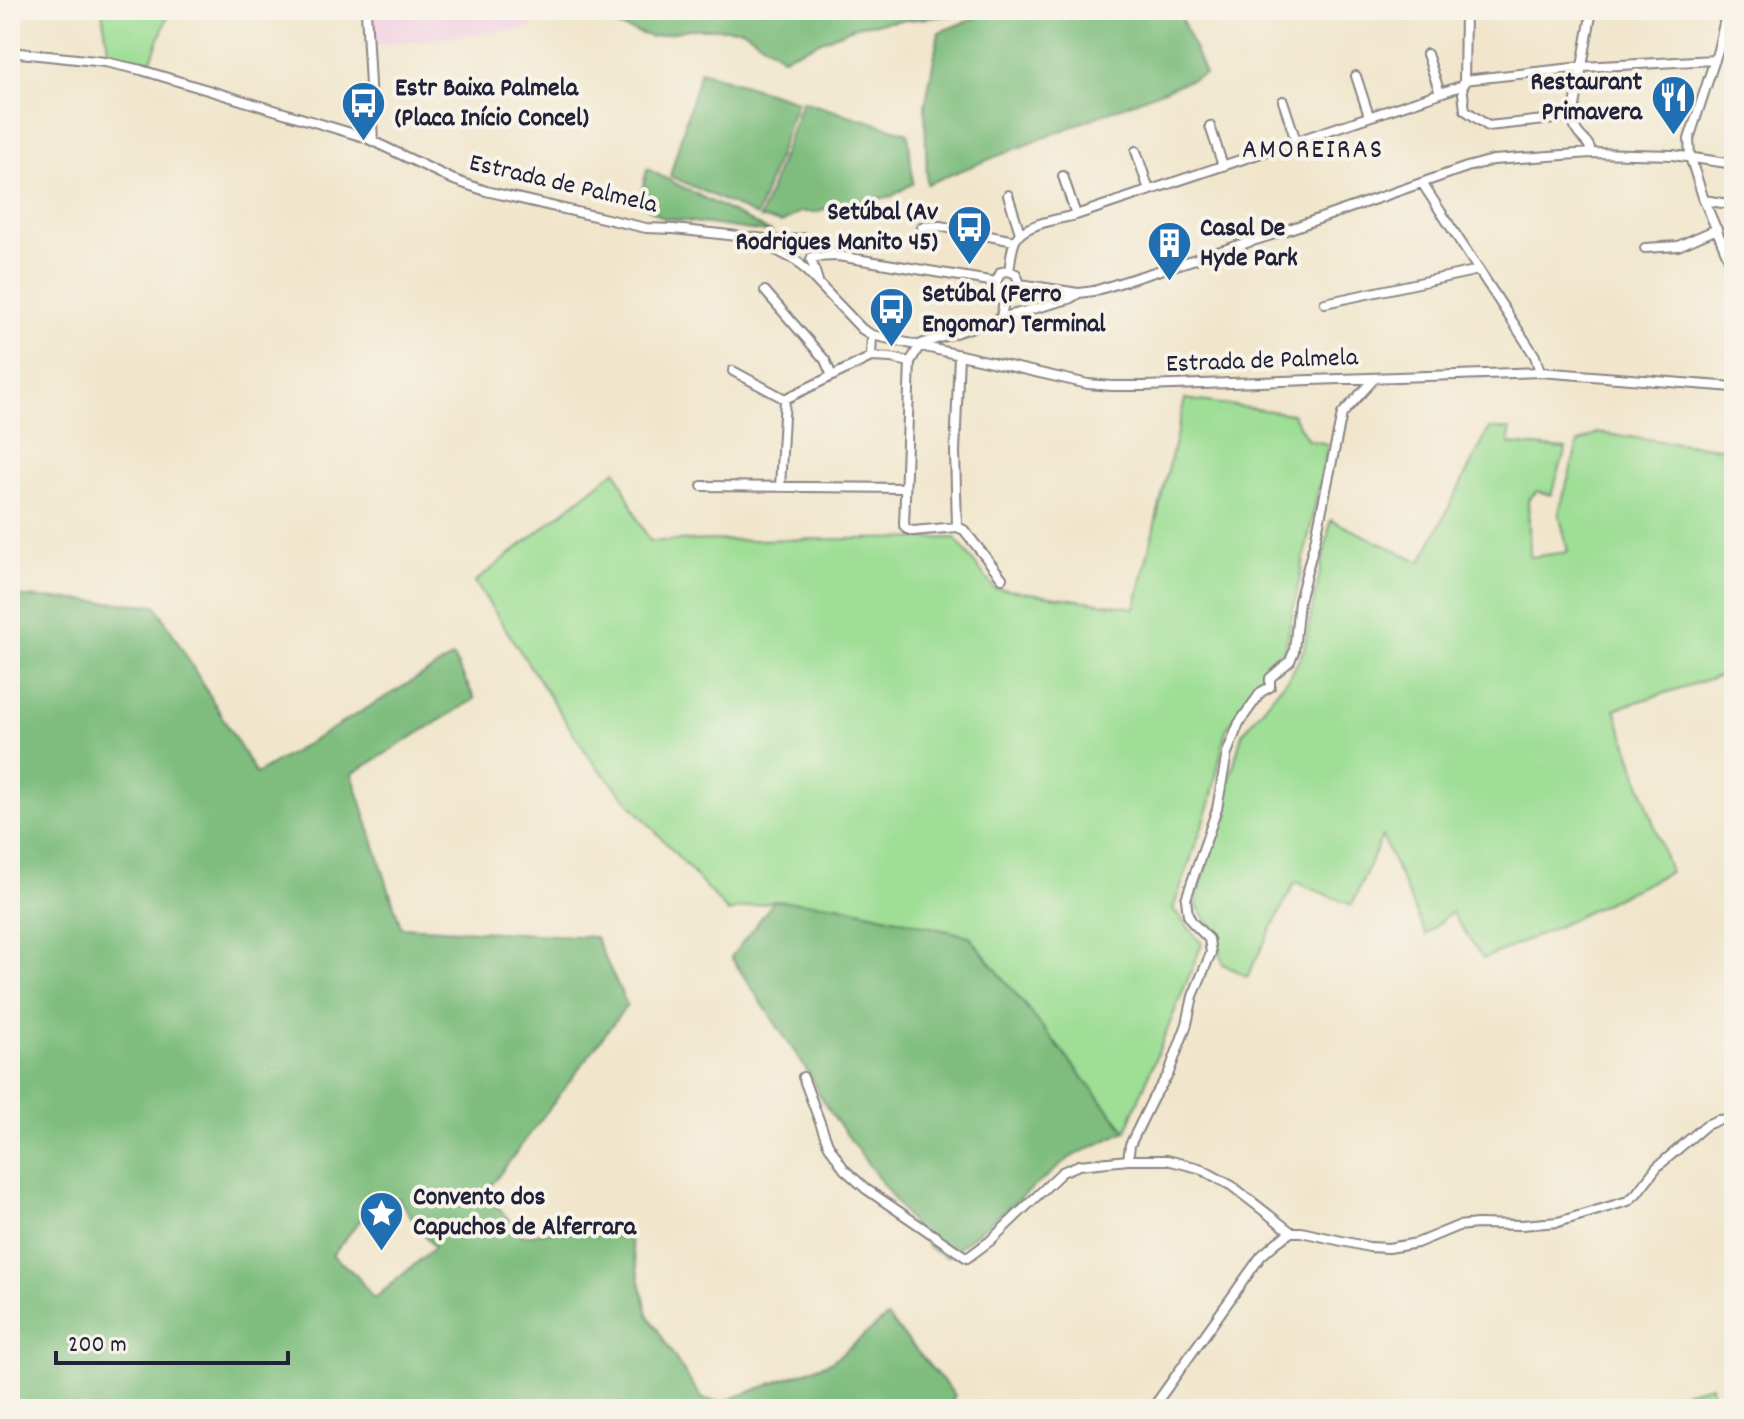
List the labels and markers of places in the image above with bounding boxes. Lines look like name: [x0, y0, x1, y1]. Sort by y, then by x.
place label: Restaurant Primavera: [1531, 65, 1643, 132]
place label: Estr Baixa Palmela (Placa Início Concel): [395, 71, 589, 138]
restaurant icon: Restaurant Primavera: [1649, 74, 1697, 137]
bus stop icon: Estr Baixa Palmela (Placa Início Concel): [340, 80, 388, 143]
place label: Setúbal (Av Rodrigues Manito 45): [735, 195, 938, 262]
bus stop icon: Setúbal (Av Rodrigues Manito 45): [945, 204, 993, 267]
place label: Casal De Hyde Park: [1200, 211, 1298, 278]
building icon: Casal De Hyde Park: [1145, 220, 1193, 283]
place label: Setúbal (Ferro Engomar) Terminal: [922, 277, 1106, 344]
bus stop icon: Setúbal (Ferro Engomar) Terminal: [867, 286, 915, 349]
place label: Convento dos Capuchos de Alferrara: [413, 1180, 637, 1247]
place icon: Convento dos Capuchos de Alferrara: [358, 1189, 406, 1252]

